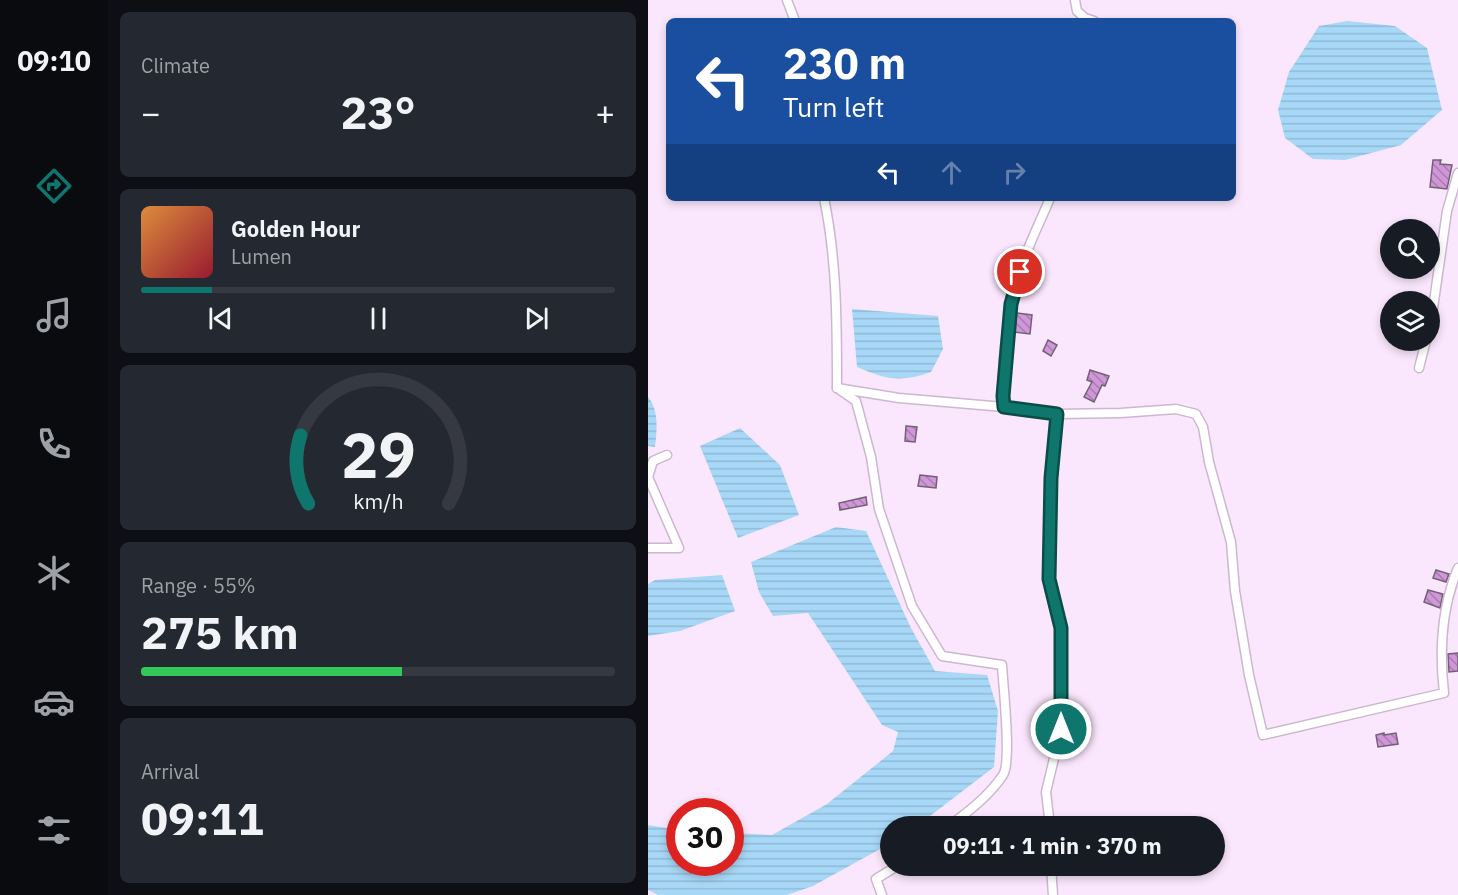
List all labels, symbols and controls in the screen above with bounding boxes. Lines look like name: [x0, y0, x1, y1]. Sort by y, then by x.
text: 230 m: [783, 36, 906, 91]
icon: left: [684, 42, 762, 120]
text: 09:10: [17, 43, 91, 78]
text: Climate: [141, 52, 210, 79]
text: 23°: [340, 83, 416, 141]
text: Turn left: [783, 89, 884, 124]
text: −: [141, 91, 161, 134]
text: +: [595, 91, 615, 134]
icon: left: [872, 156, 905, 189]
icon: ahead: [935, 156, 968, 189]
icon: right: [998, 156, 1031, 189]
icon: directions: [33, 165, 75, 207]
text: Golden Hour: [231, 214, 360, 243]
map controls: [1380, 219, 1440, 351]
button: search: [1380, 219, 1440, 279]
text: Lumen: [231, 243, 292, 270]
pin: [994, 246, 1045, 297]
icon: arrive: [1003, 255, 1036, 288]
button: layers: [1380, 291, 1440, 351]
icon: music: [33, 294, 75, 336]
icon: previous: [204, 302, 237, 335]
icon: pause: [362, 302, 395, 335]
icon: next: [520, 302, 553, 335]
text: 29: [341, 415, 415, 496]
icon: phone: [33, 423, 75, 465]
text: km/h: [353, 488, 403, 516]
icon: climate: [33, 552, 75, 594]
text: Range · 55%: [141, 572, 256, 599]
text: 275 km: [141, 603, 299, 661]
icon: car: [33, 681, 75, 723]
position arrow: [1029, 697, 1093, 761]
text: Arrival: [141, 758, 199, 785]
text: 09:11: [141, 789, 264, 847]
speed limit sign: 30: [666, 798, 744, 876]
icon: filters: [33, 809, 75, 851]
text: 09:11 · 1 min · 370 m: [943, 831, 1162, 860]

